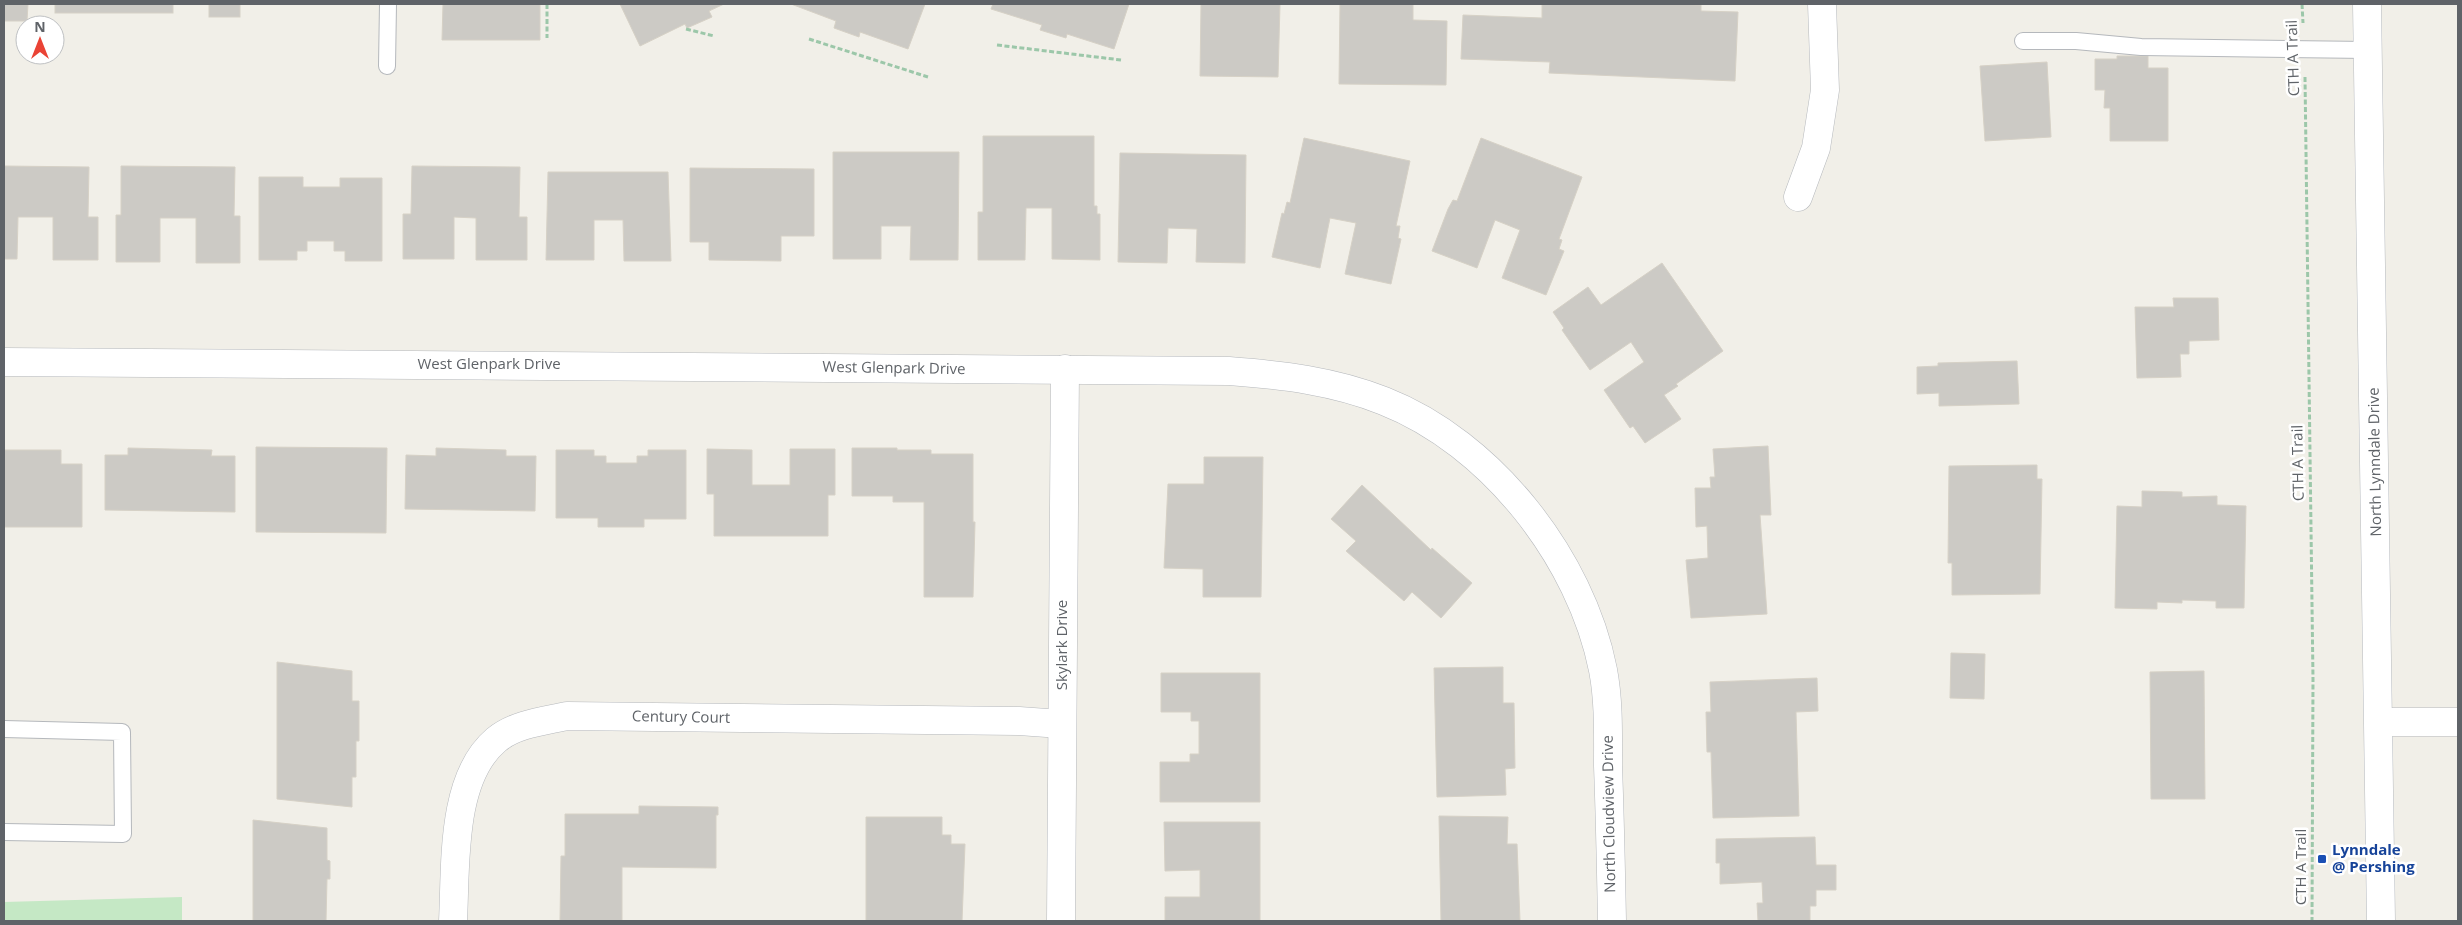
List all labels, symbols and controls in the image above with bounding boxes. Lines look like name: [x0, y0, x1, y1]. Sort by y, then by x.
north arrow: [15, 15, 65, 65]
text: N: [34, 17, 46, 36]
street label: CTH A Trail: [2281, 20, 2303, 97]
street label: West Glenpark Drive: [417, 353, 561, 373]
street label: West Glenpark Drive: [822, 356, 966, 378]
street label: North Lynndale Drive: [2363, 387, 2385, 537]
street label: CTH A Trail: [2286, 425, 2308, 501]
street label: Skylark Drive: [1051, 600, 1071, 690]
street label: Century Court: [632, 705, 730, 727]
street label: North Cloudview Drive: [1597, 735, 1619, 893]
street label: CTH A Trail: [2290, 829, 2310, 905]
place label: Lynndale @ Pershing: [2332, 839, 2415, 876]
marker: Lynndale @ Pershing: [2316, 853, 2328, 865]

